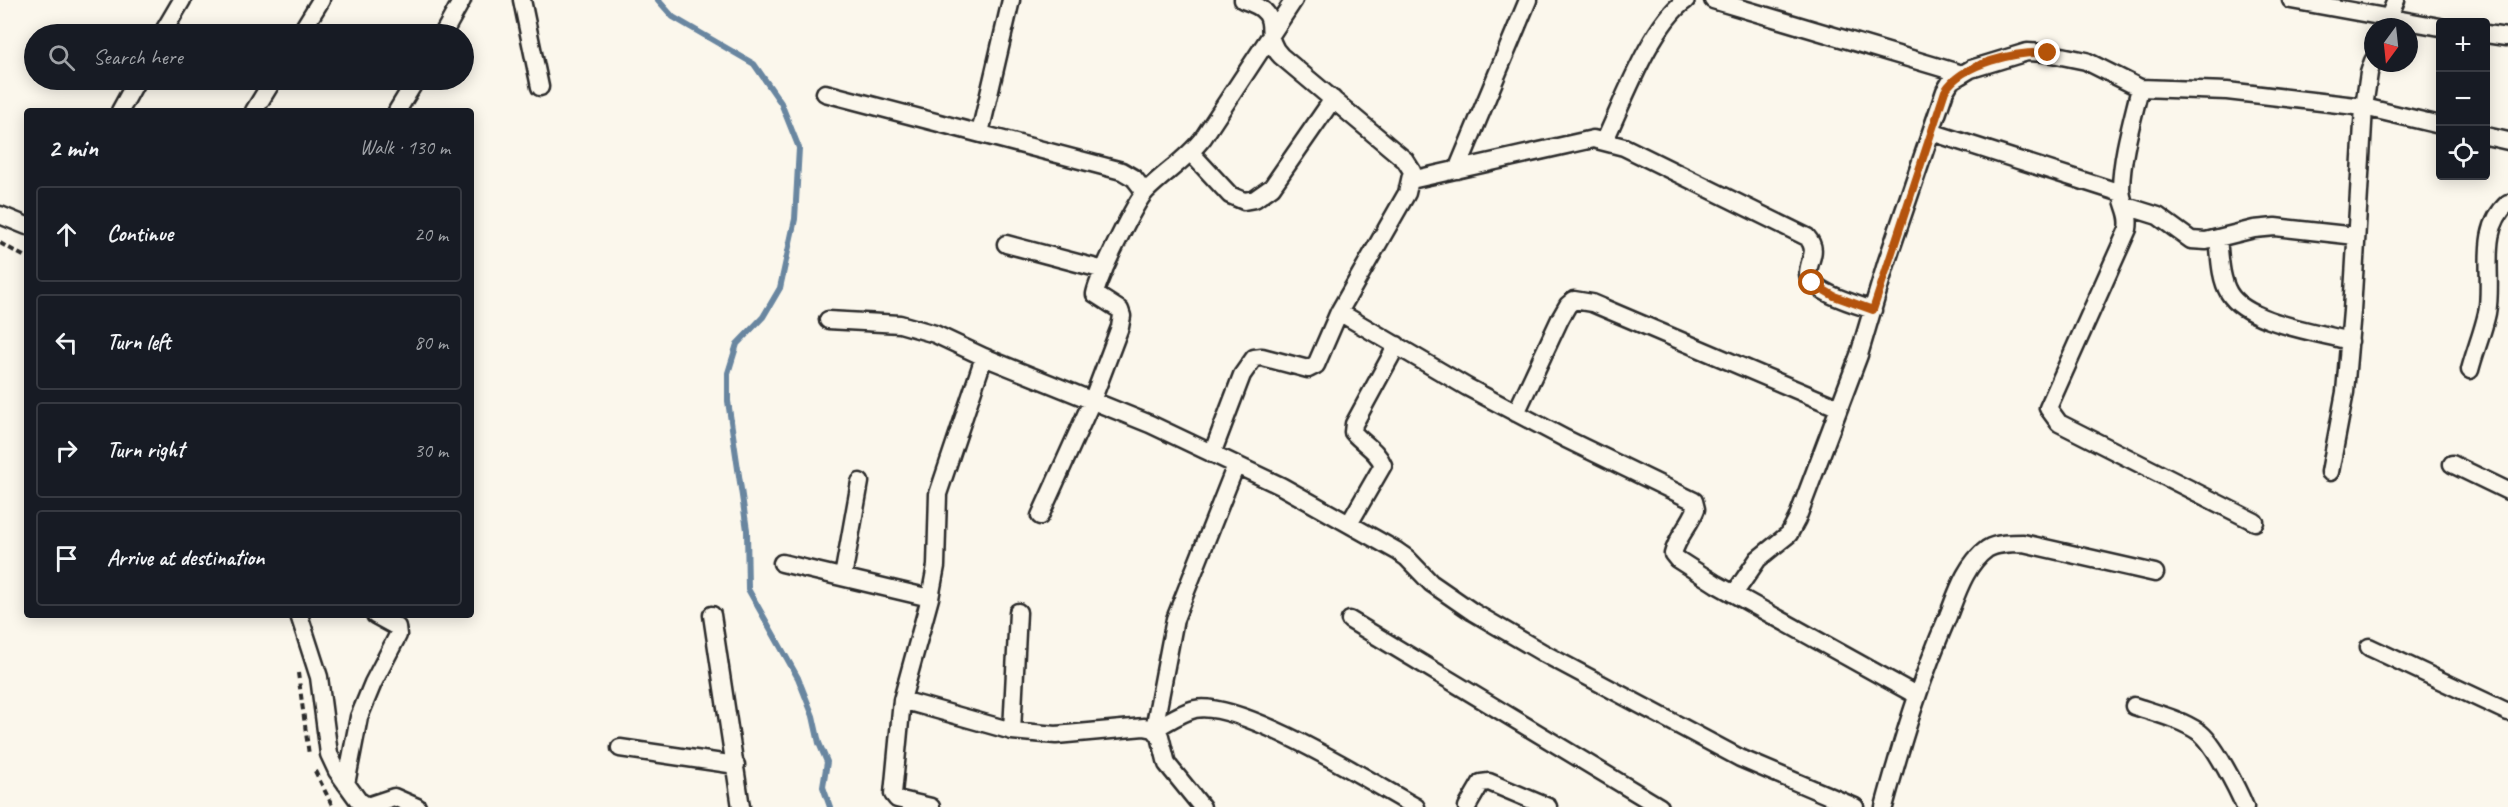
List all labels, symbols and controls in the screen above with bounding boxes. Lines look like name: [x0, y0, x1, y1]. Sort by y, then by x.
north arrow: [2364, 18, 2418, 72]
map controls: [2436, 18, 2490, 180]
button: +: [2436, 18, 2490, 72]
search box: [24, 24, 474, 90]
route end: [2034, 39, 2060, 65]
icon: search: [45, 41, 78, 74]
text: Search here: [93, 43, 183, 71]
button: −: [2436, 72, 2490, 126]
button: locate: [2436, 126, 2490, 180]
text: 2 min: [48, 131, 98, 164]
text: Walk · 130 m: [360, 135, 450, 160]
icon: ahead: [50, 218, 83, 251]
text: Continue: [107, 220, 173, 248]
text: 20 m: [414, 222, 448, 247]
route start: [1798, 269, 1824, 295]
icon: left: [50, 326, 83, 359]
text: Turn left: [107, 328, 171, 356]
text: 80 m: [414, 330, 448, 355]
icon: right: [50, 434, 83, 467]
text: Turn right: [107, 436, 184, 464]
text: 30 m: [414, 438, 448, 463]
icon: arrive: [50, 542, 83, 575]
text: Arrive at destination: [107, 544, 264, 572]

